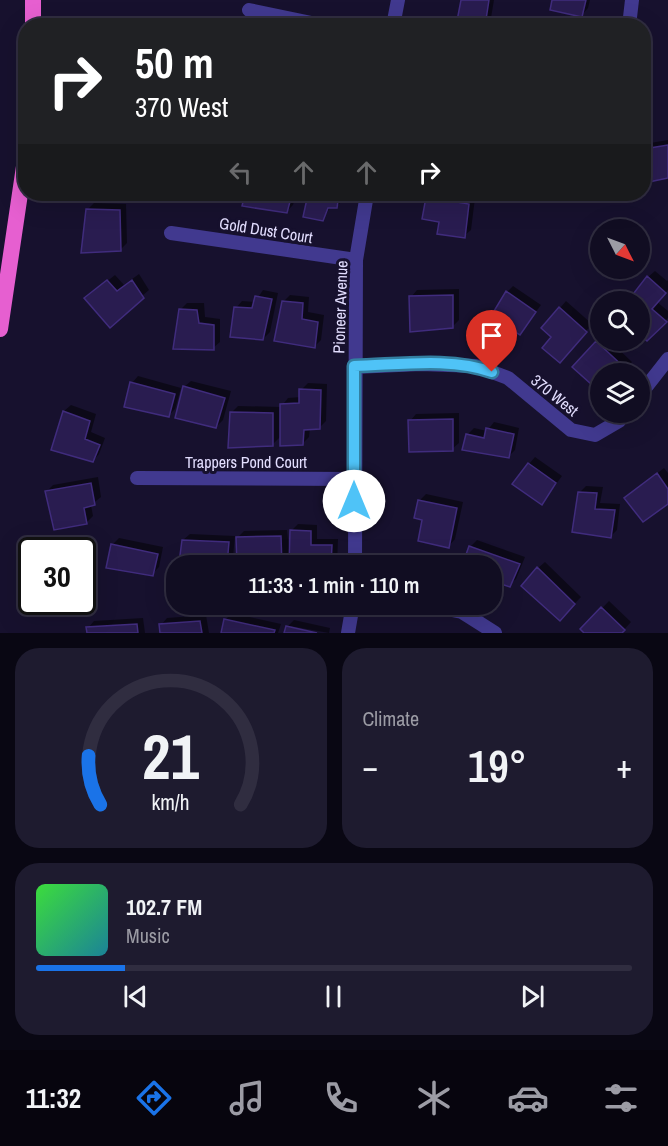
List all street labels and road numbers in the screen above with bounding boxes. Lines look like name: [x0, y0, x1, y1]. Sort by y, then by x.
street label: Gold Dust Court: [218, 212, 315, 248]
street label: Pioneer Avenue: [327, 260, 353, 354]
street label: 370 West: [527, 369, 584, 421]
street label: Trappers Pond Court: [185, 451, 307, 473]

